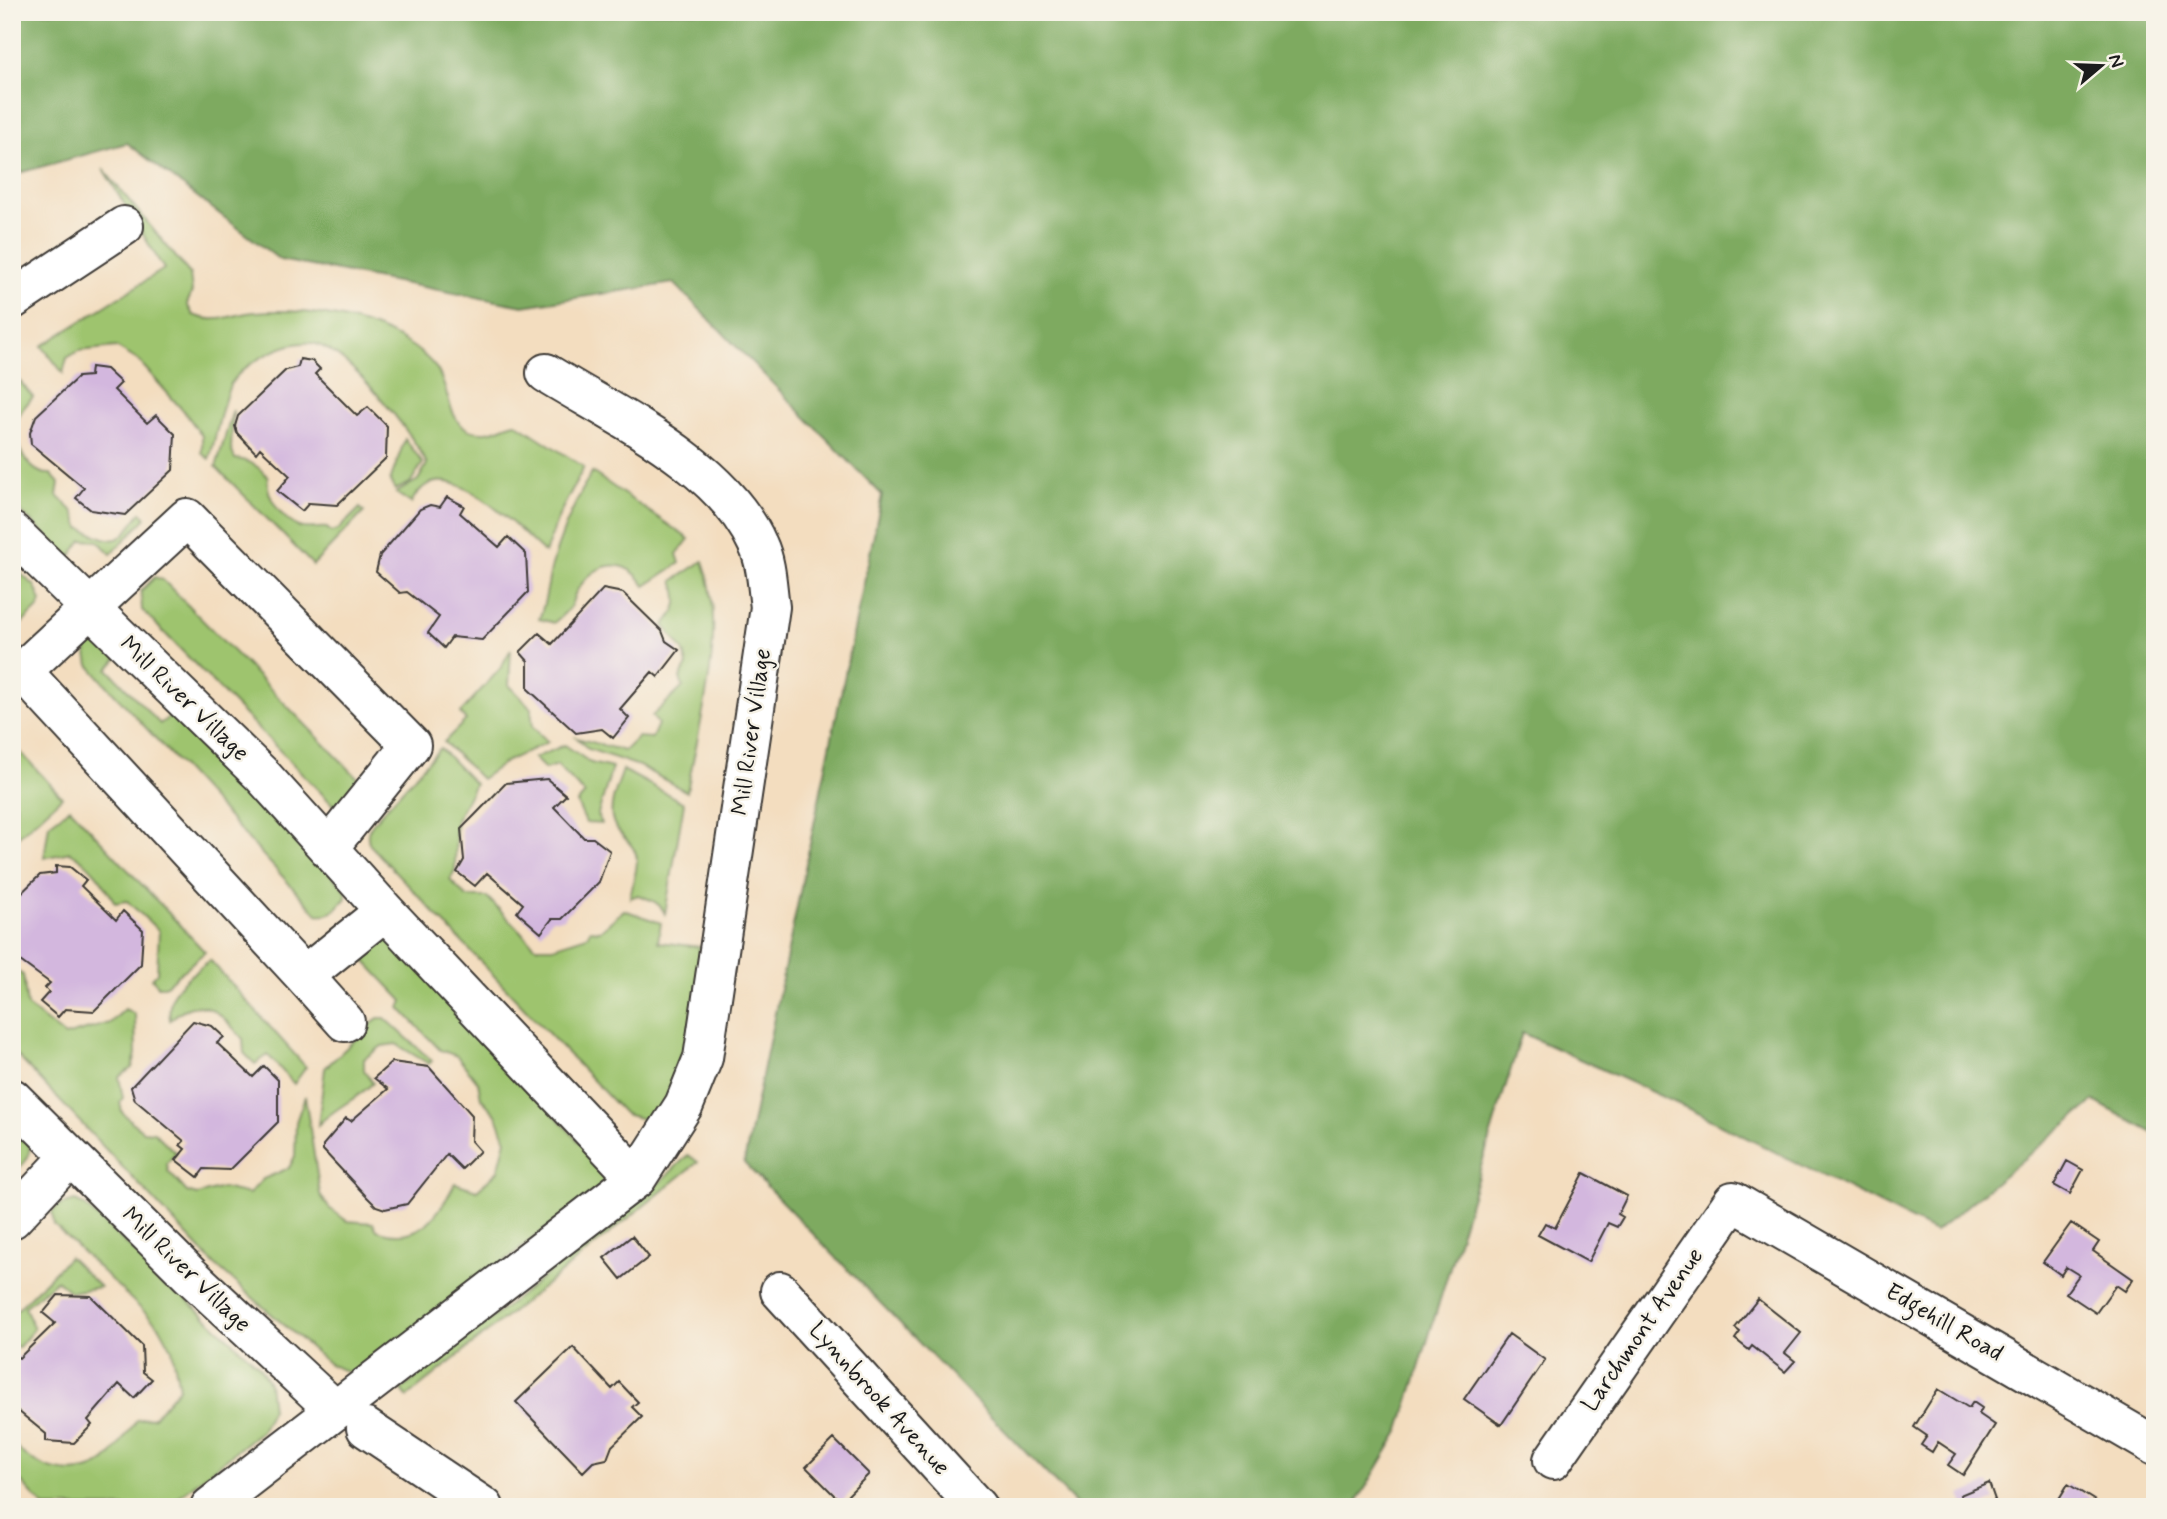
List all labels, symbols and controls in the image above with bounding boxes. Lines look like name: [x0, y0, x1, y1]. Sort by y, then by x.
north arrow: [2066, 32, 2136, 102]
text: N: [2102, 51, 2130, 71]
street label: Mill River Village: [113, 629, 255, 769]
street label: Mill River Village: [725, 646, 779, 818]
street label: Mill River Village: [115, 1200, 257, 1340]
street label: Larchmont Avenue: [1575, 1242, 1711, 1418]
street label: Edgehill Road: [1878, 1277, 2009, 1372]
street label: Lynnbrook Avenue: [802, 1315, 956, 1483]

